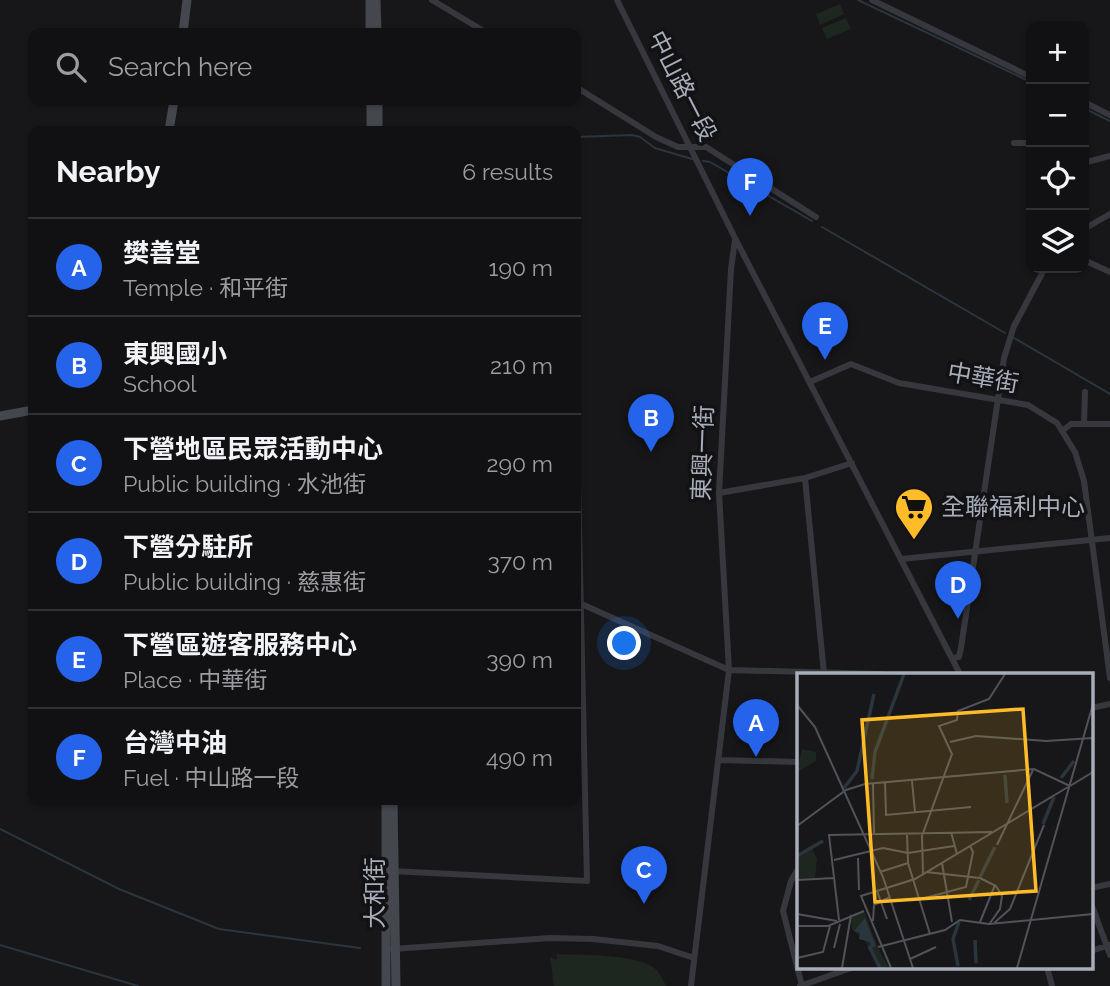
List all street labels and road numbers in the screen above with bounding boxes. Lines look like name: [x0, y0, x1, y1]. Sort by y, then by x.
street label: 中山路一段: [642, 26, 723, 146]
street label: 中華街: [945, 357, 1021, 398]
street label: 東興一街: [686, 405, 719, 501]
street label: 大和街: [360, 857, 389, 929]

